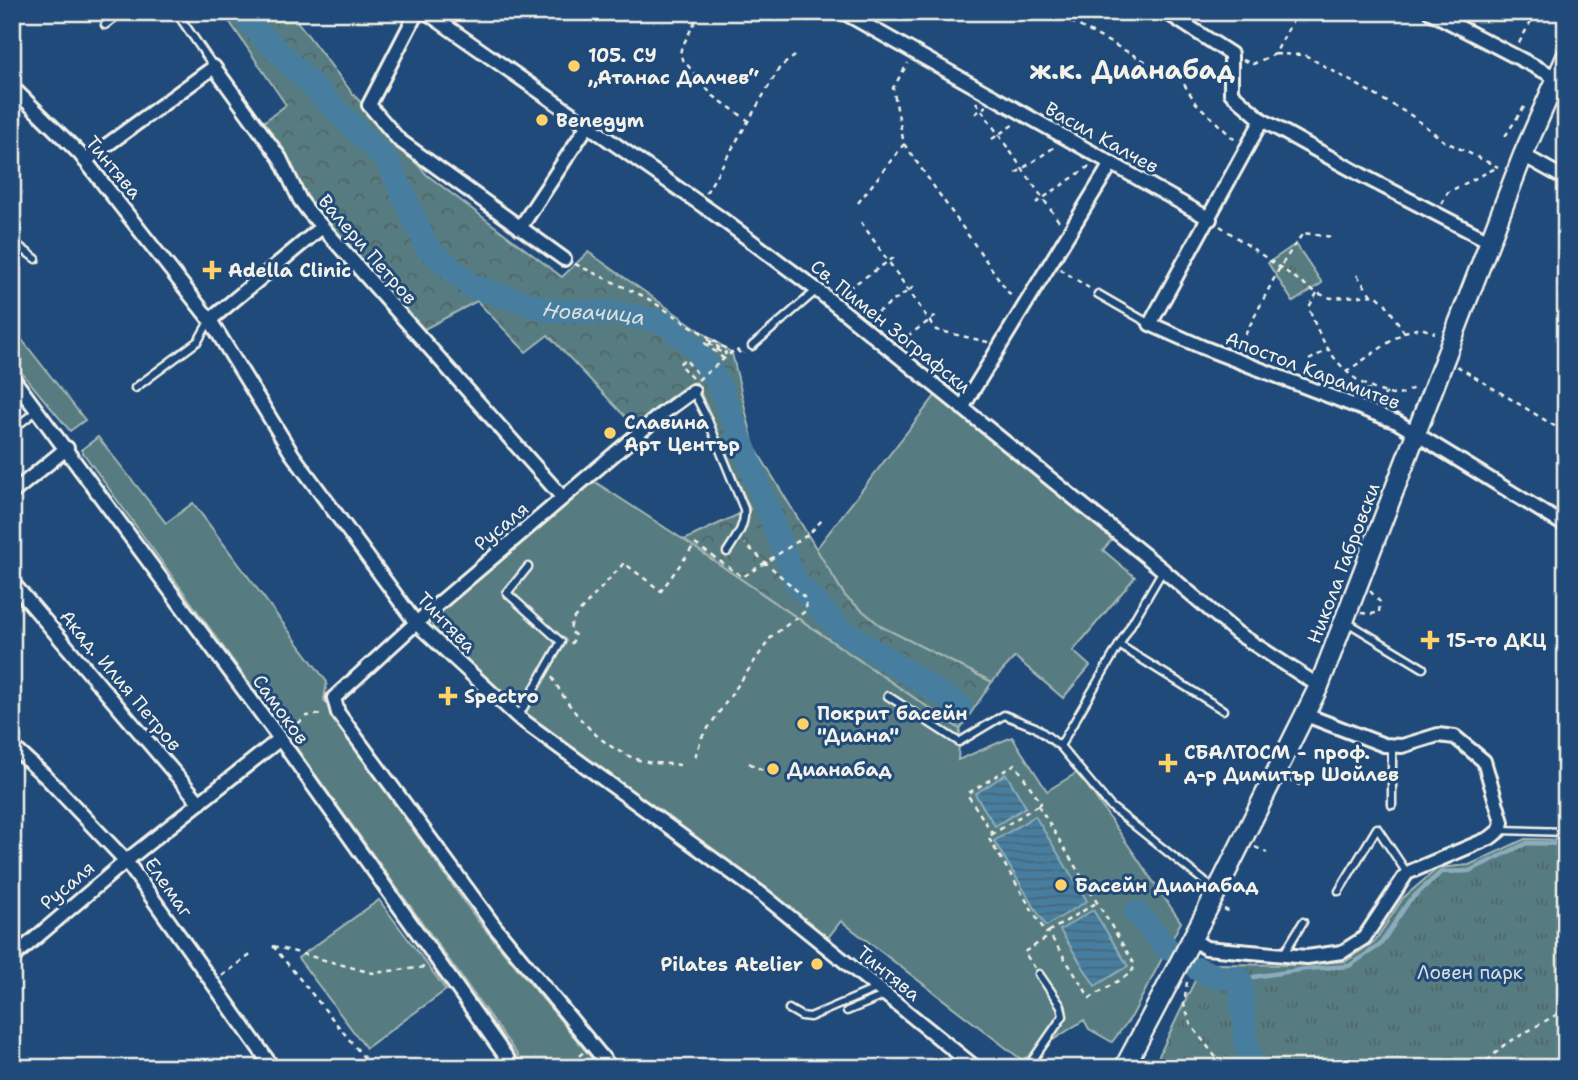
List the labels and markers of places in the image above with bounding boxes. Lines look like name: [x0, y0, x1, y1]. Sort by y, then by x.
place label: 105. СУ „Атанас Далчев“: [588, 43, 760, 90]
marker: 105. СУ „Атанас Далчев“: [566, 58, 582, 74]
place label: Benegym: [556, 108, 644, 133]
marker: Benegym: [534, 112, 550, 128]
place label: Adella Clinic: [228, 258, 351, 283]
marker: Adella Clinic: [202, 260, 222, 280]
place label: Славина Арт Център: [624, 410, 740, 457]
marker: Славина Арт Център: [602, 425, 618, 441]
place label: 15-то ДКЦ: [1446, 628, 1546, 653]
marker: 15-то ДКЦ: [1420, 630, 1440, 650]
place label: Spectro: [464, 684, 539, 709]
marker: Spectro: [438, 686, 458, 706]
place label: Покрит басейн "Диана": [817, 701, 968, 748]
marker: Покрит басейн "Диана": [795, 716, 811, 732]
place label: СБАЛТОСМ - проф. д-р Димитър Шойлев: [1184, 740, 1399, 787]
marker: СБАЛТОСМ - проф. д-р Димитър Шойлев: [1158, 753, 1178, 773]
place label: Дианабад: [787, 757, 892, 782]
marker: Дианабад: [765, 761, 781, 777]
place label: Басейн Дианабад: [1075, 873, 1259, 898]
marker: Басейн Дианабад: [1053, 877, 1069, 893]
place label: Pilates Atelier: [661, 952, 803, 977]
marker: Pilates Atelier: [809, 956, 825, 972]

